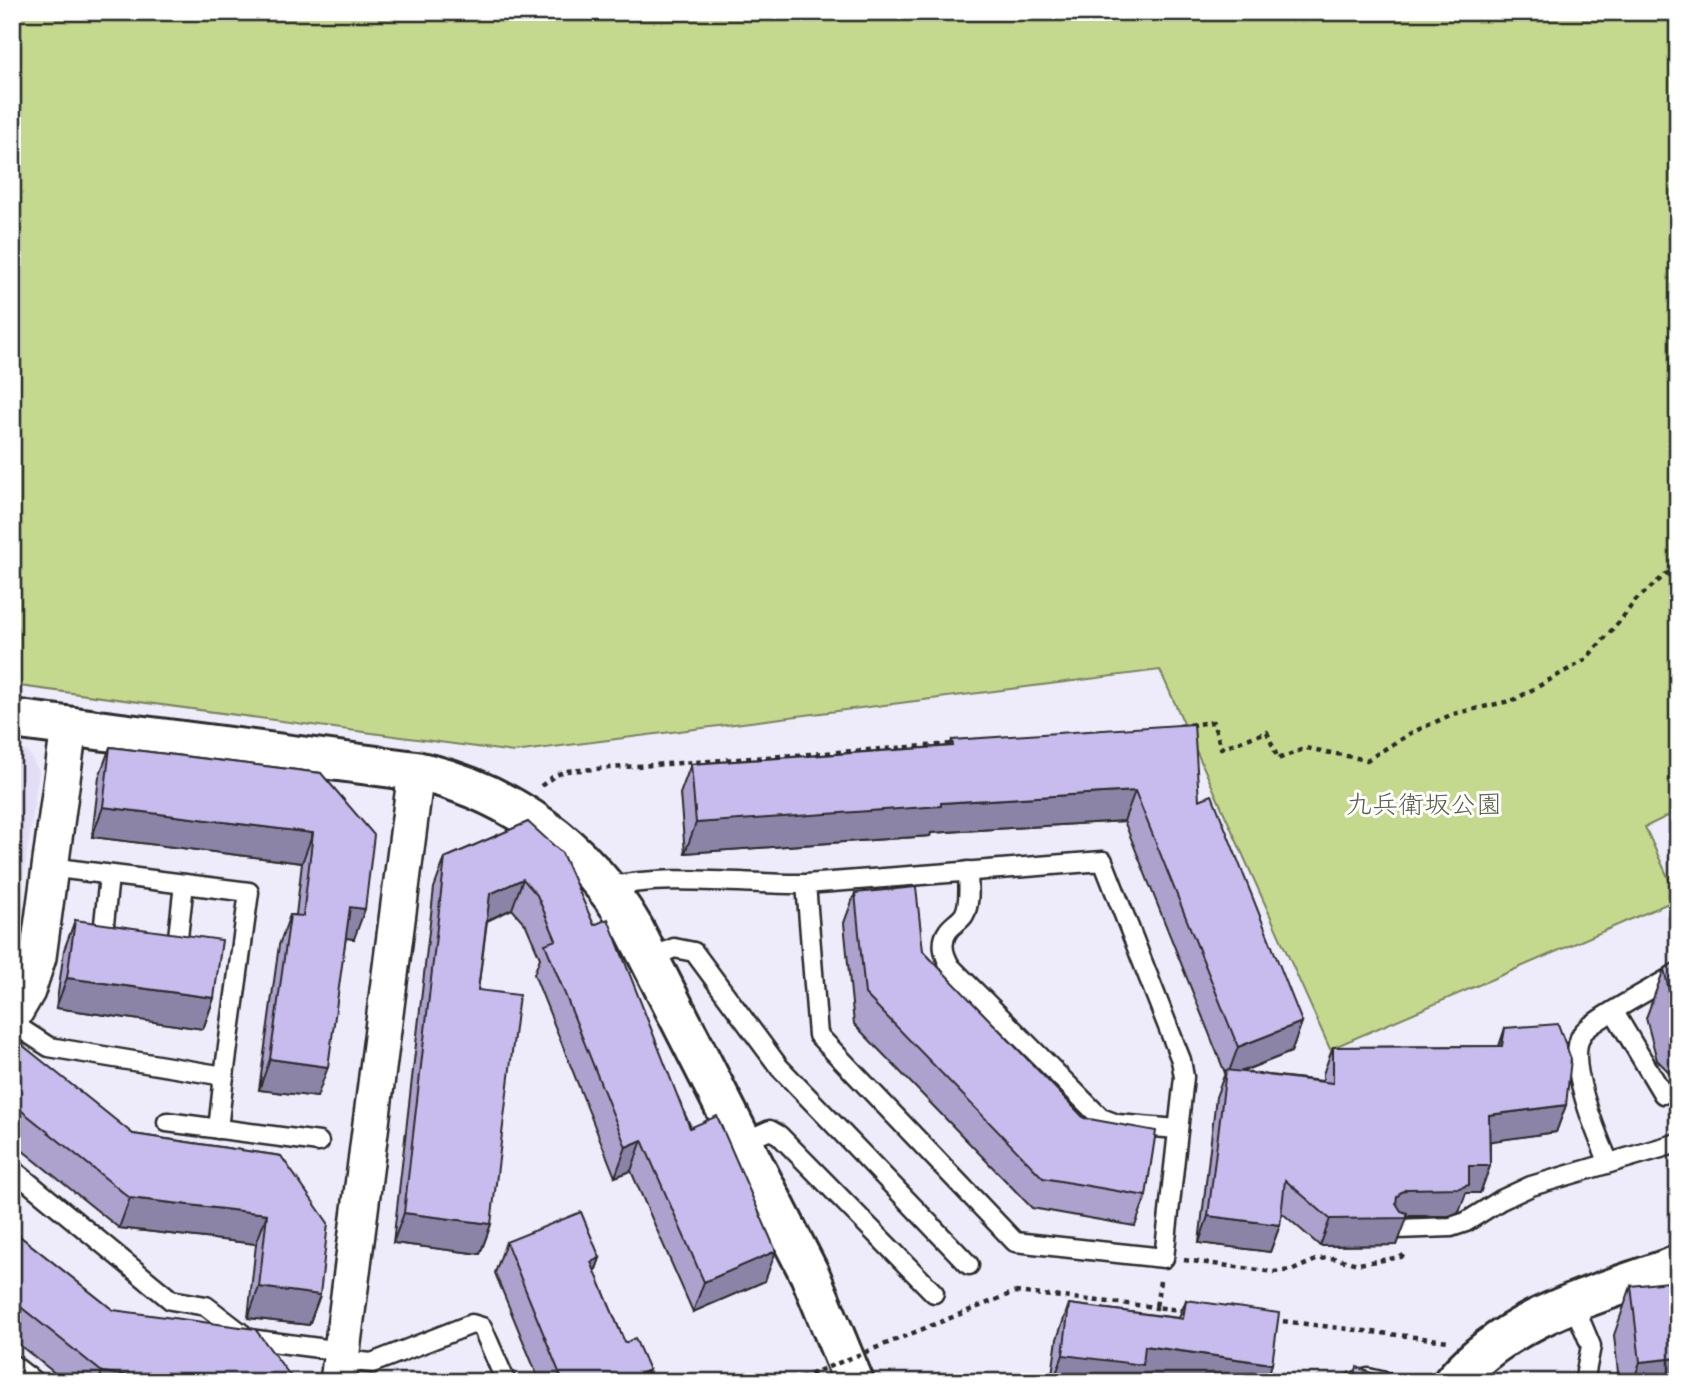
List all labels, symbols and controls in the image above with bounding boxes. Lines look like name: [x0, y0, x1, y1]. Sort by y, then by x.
park label: 九兵衛坂公園: [1346, 789, 1502, 826]

